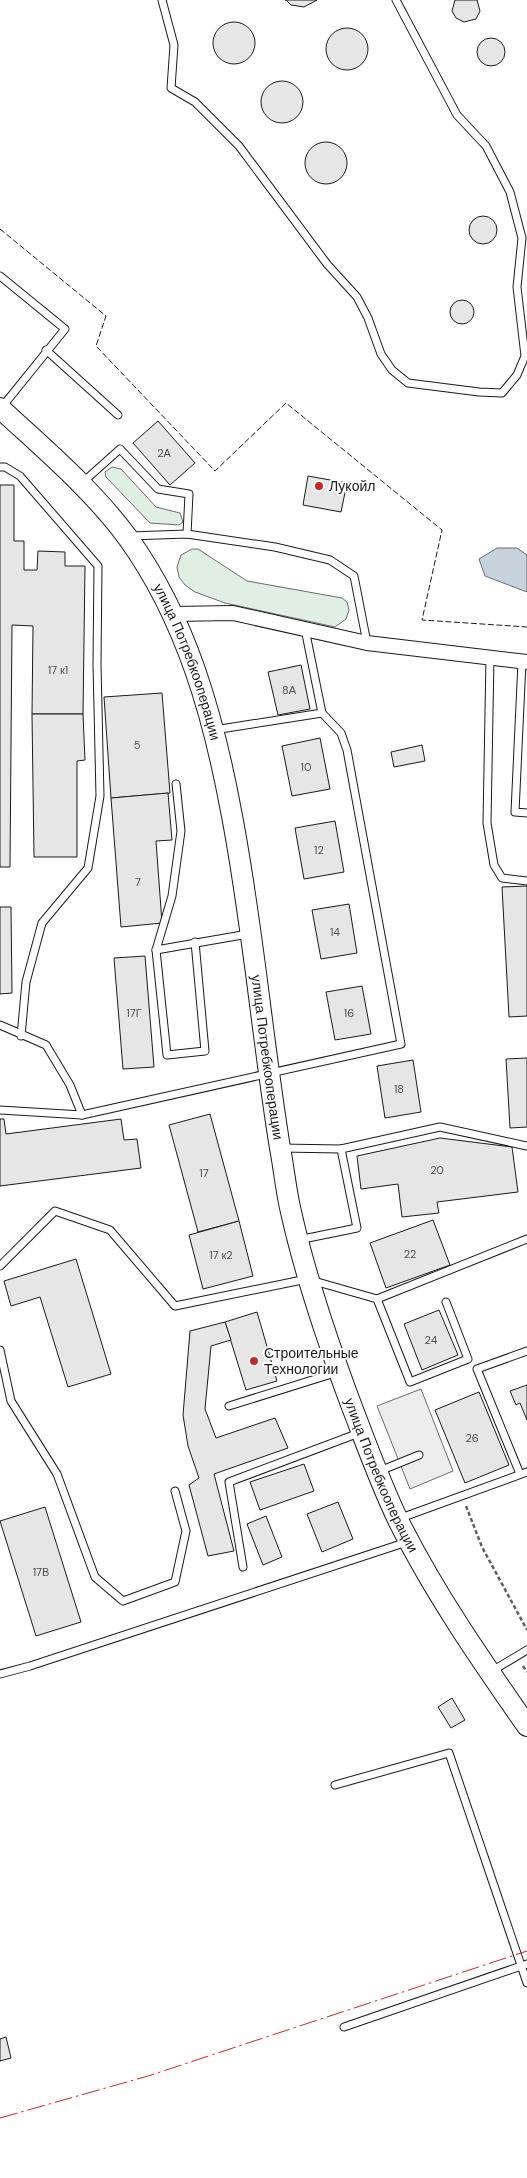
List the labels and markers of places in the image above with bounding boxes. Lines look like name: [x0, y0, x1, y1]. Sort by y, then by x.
place label: Лукойл: [329, 477, 375, 495]
marker: Лукойл: [313, 480, 325, 492]
place label: Строительные Технологии: [264, 1344, 359, 1378]
marker: Строительные Технологии: [248, 1355, 260, 1367]

